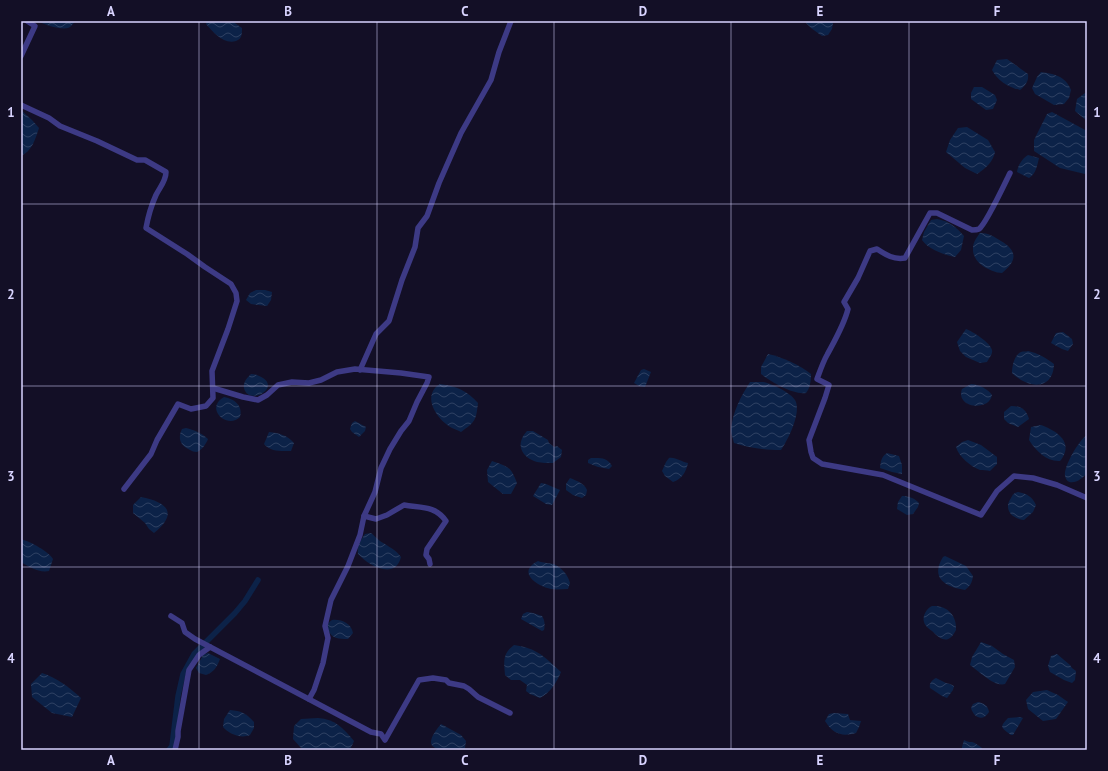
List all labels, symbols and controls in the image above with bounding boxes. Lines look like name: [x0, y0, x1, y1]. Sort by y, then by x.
text: A: [107, 3, 115, 20]
text: B: [284, 3, 292, 20]
text: C: [461, 3, 469, 20]
text: D: [639, 3, 647, 20]
text: E: [817, 3, 824, 20]
text: F: [994, 3, 1001, 20]
text: 1: [7, 104, 15, 121]
text: 1: [1093, 104, 1101, 121]
text: 2: [7, 286, 15, 303]
text: 2: [1093, 286, 1101, 303]
text: 3: [7, 468, 15, 485]
text: 3: [1093, 468, 1101, 485]
text: 4: [7, 650, 15, 667]
text: 4: [1093, 650, 1101, 667]
text: A: [107, 752, 115, 769]
text: B: [284, 752, 292, 769]
text: C: [461, 752, 469, 769]
text: D: [639, 752, 647, 769]
text: E: [817, 752, 824, 769]
text: F: [994, 752, 1001, 769]

